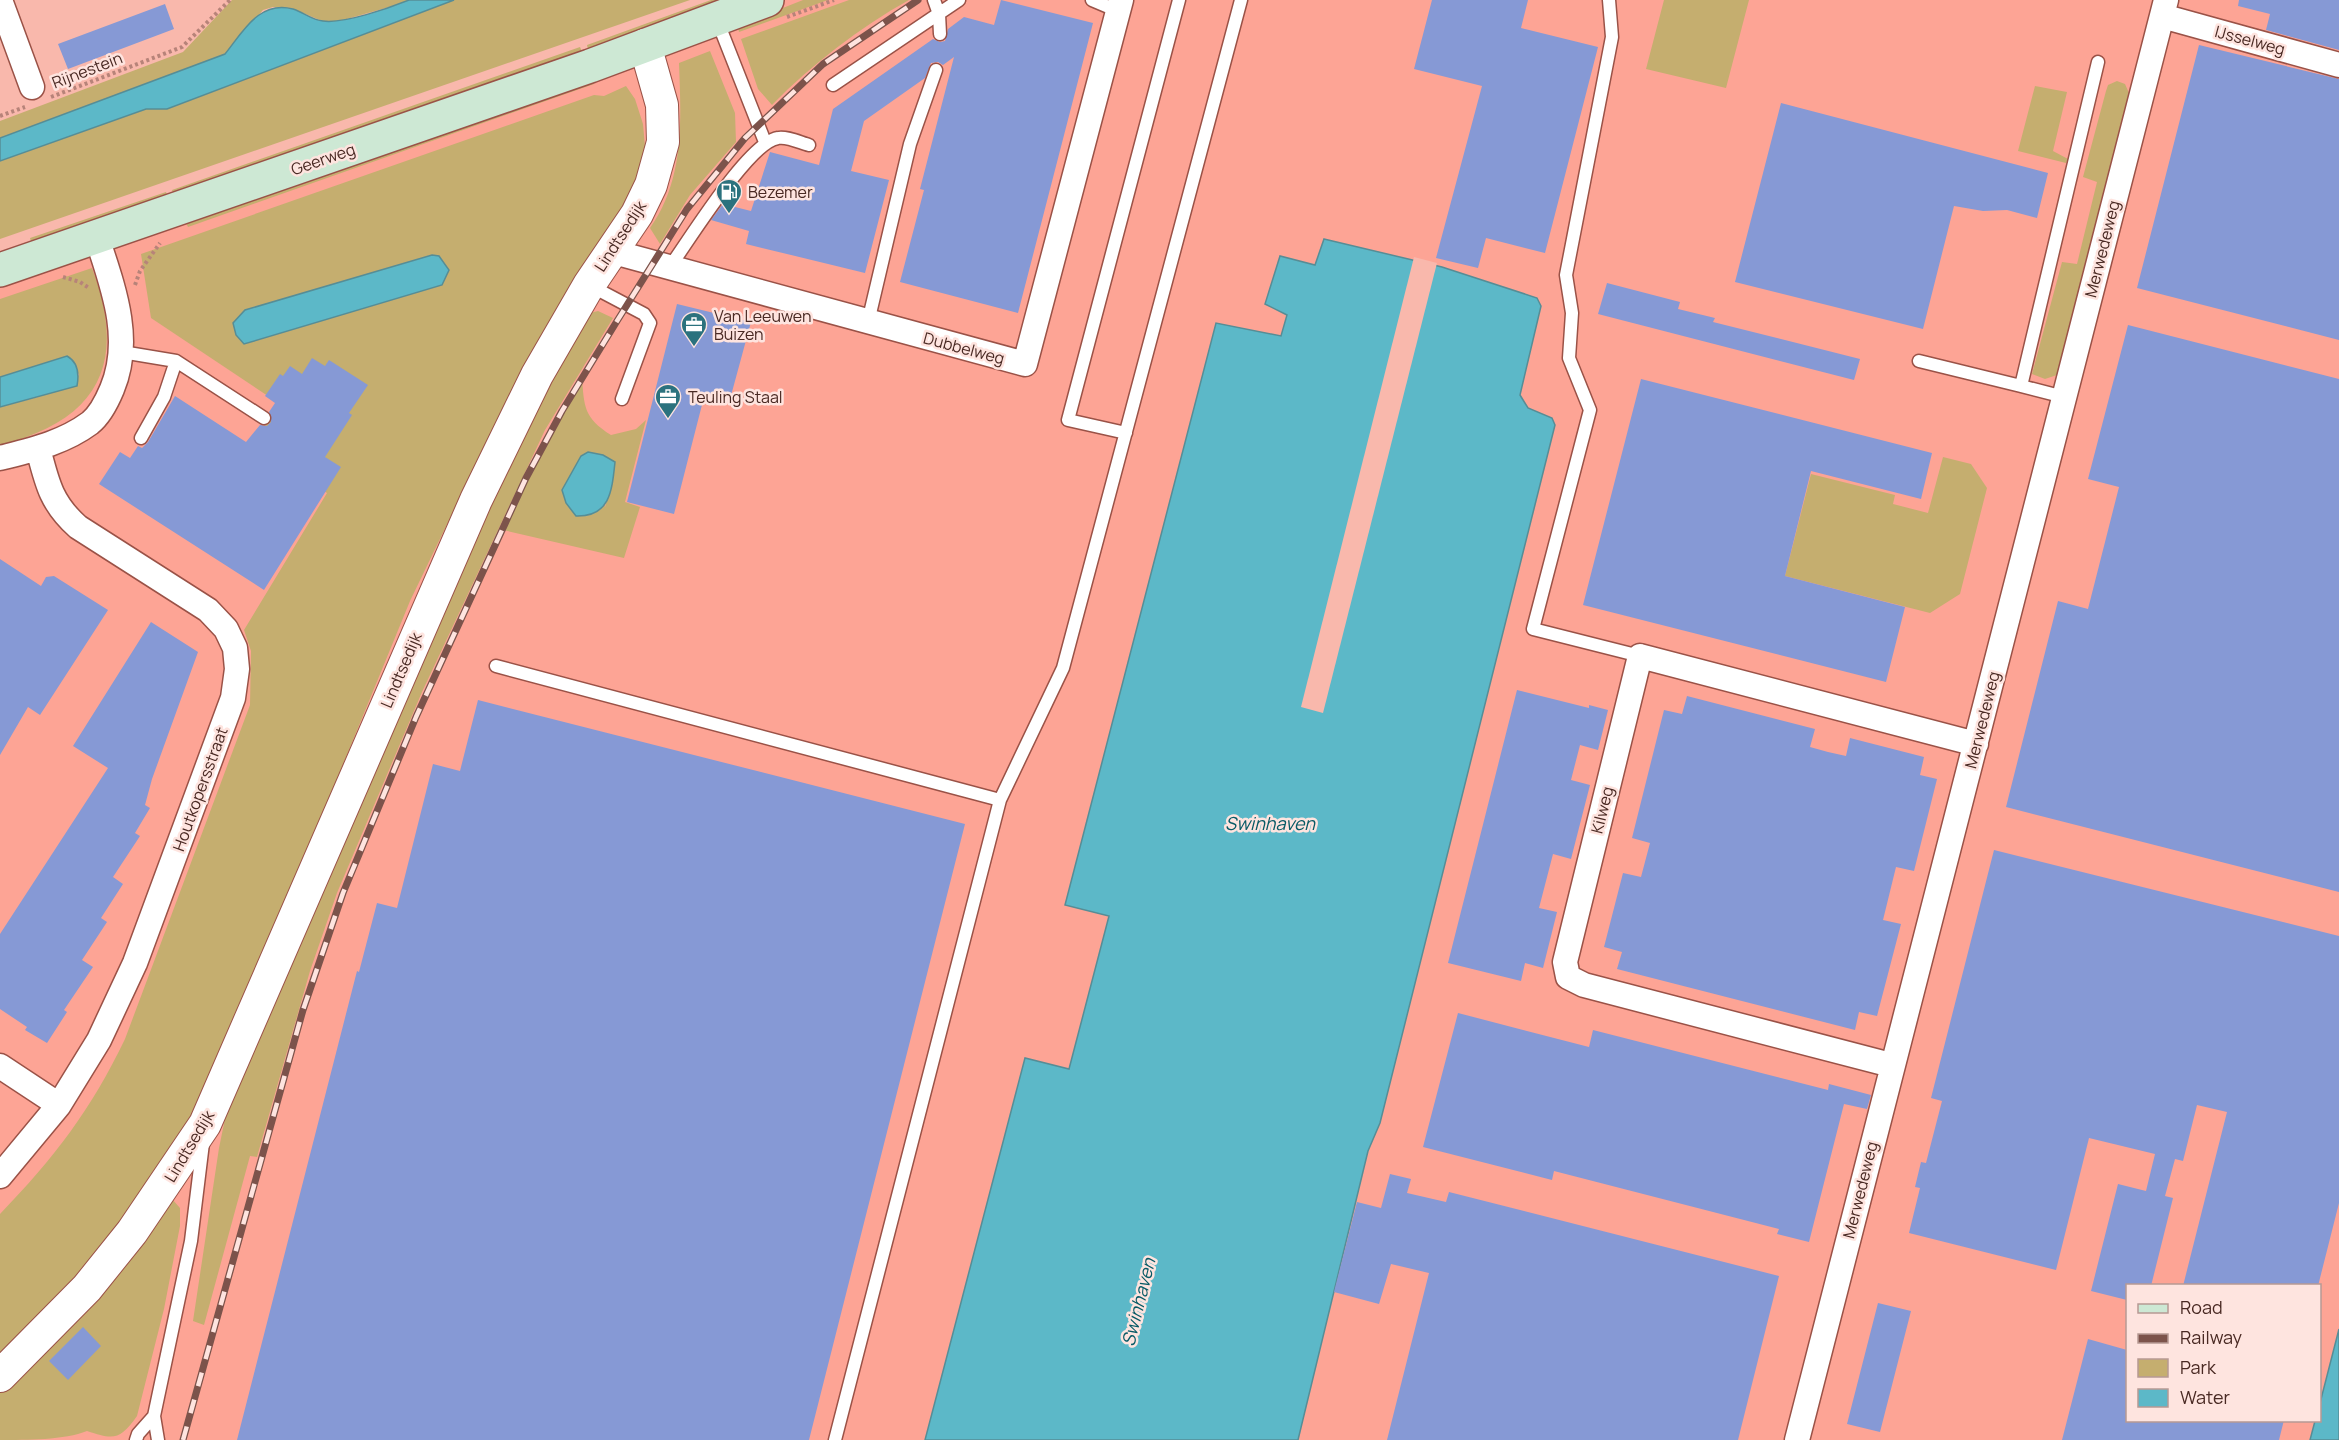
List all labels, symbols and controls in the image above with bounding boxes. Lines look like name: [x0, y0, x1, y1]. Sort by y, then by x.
street label: IJsselweg: [2212, 20, 2288, 60]
street label: Rijnestein: [49, 47, 125, 93]
street label: Geerweg: [288, 138, 358, 180]
fuel station icon: Bezemer: [714, 177, 744, 215]
place label: Bezemer: [748, 181, 813, 203]
street label: Lindtsedijk: [589, 196, 652, 276]
street label: Merwedeweg: [2079, 198, 2125, 300]
place label: Van Leeuwen Buizen: [714, 305, 811, 345]
office icon: Van Leeuwen Buizen: [679, 310, 709, 348]
street label: Dubbelweg: [921, 327, 1007, 369]
office icon: Teuling Staal: [653, 382, 683, 420]
place label: Teuling Staal: [688, 386, 783, 408]
street label: Lindtsedijk: [375, 628, 427, 711]
street label: Merwedeweg: [1959, 669, 2005, 771]
street label: Houtkopersstraat: [167, 724, 233, 854]
street label: Kilweg: [1586, 784, 1618, 836]
water label: Swinhaven: [1225, 811, 1316, 835]
street label: Lindtsedijk: [159, 1105, 220, 1186]
street label: Merwedeweg: [1837, 1139, 1883, 1241]
water label: Swinhaven: [1115, 1254, 1161, 1349]
legend: [2126, 1284, 2321, 1422]
text: Road: [2180, 1295, 2223, 1319]
text: Railway: [2180, 1325, 2242, 1349]
text: Park: [2180, 1355, 2217, 1379]
text: Water: [2180, 1385, 2230, 1409]

